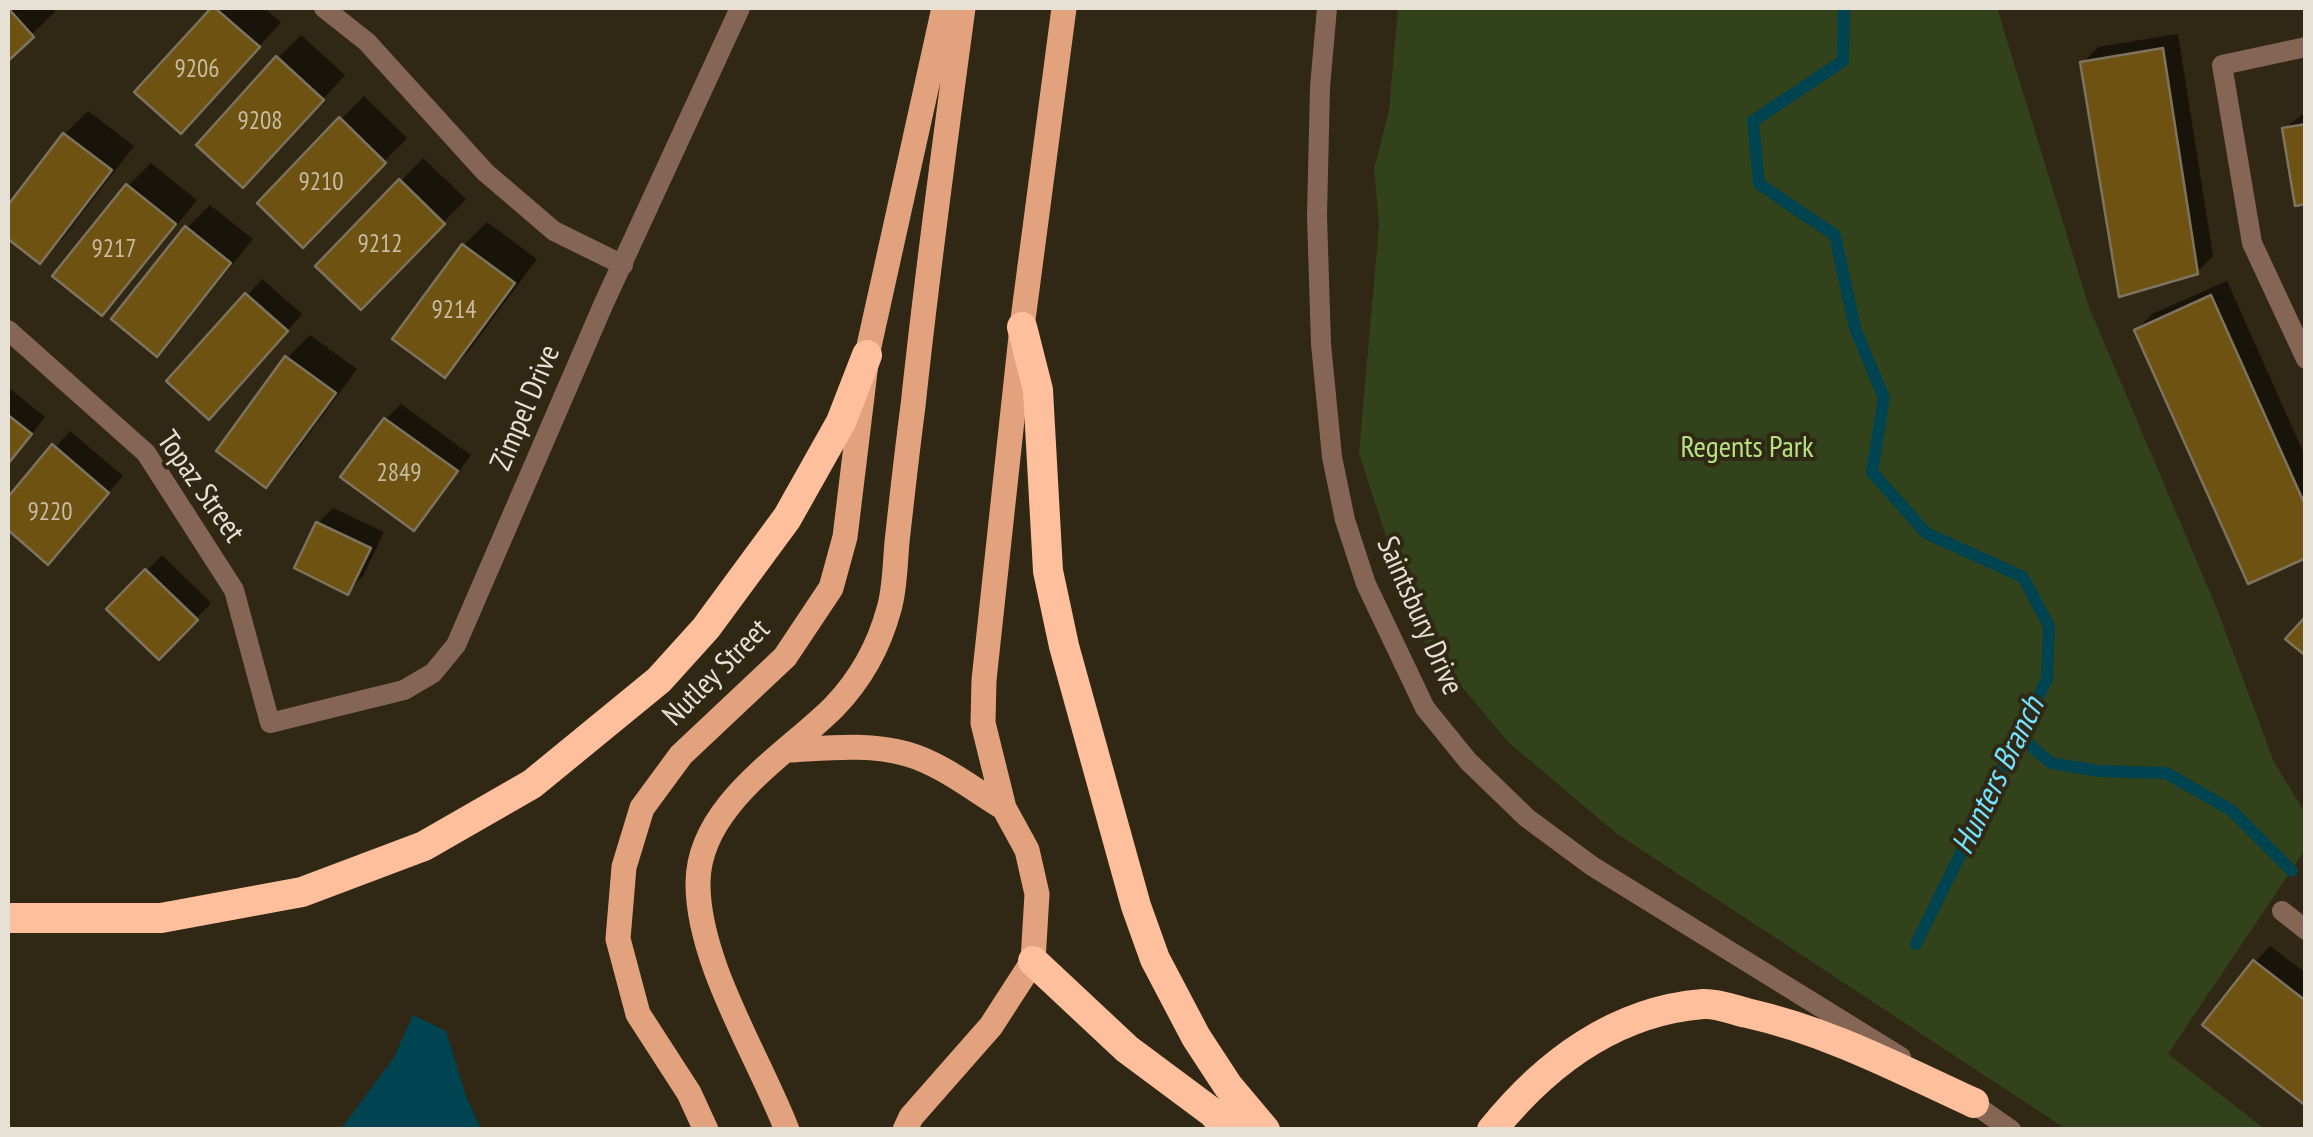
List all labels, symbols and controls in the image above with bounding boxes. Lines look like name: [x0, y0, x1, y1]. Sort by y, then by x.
house number: 9206: [175, 55, 219, 85]
house number: 9208: [238, 107, 282, 137]
house number: 9210: [299, 168, 343, 198]
house number: 9212: [358, 230, 402, 260]
house number: 9217: [92, 235, 136, 265]
house number: 9214: [432, 296, 476, 326]
street label: Zimpel Drive: [484, 340, 568, 476]
street label: Topaz Street: [149, 424, 251, 550]
park label: Regents Park: [1680, 430, 1814, 466]
house number: 2849: [377, 459, 421, 489]
house number: 9220: [28, 498, 72, 528]
street label: Saintsbury Drive: [1368, 531, 1470, 701]
street label: Nutley Street: [656, 612, 778, 734]
water label: Hunters Branch: [1945, 691, 2053, 861]

